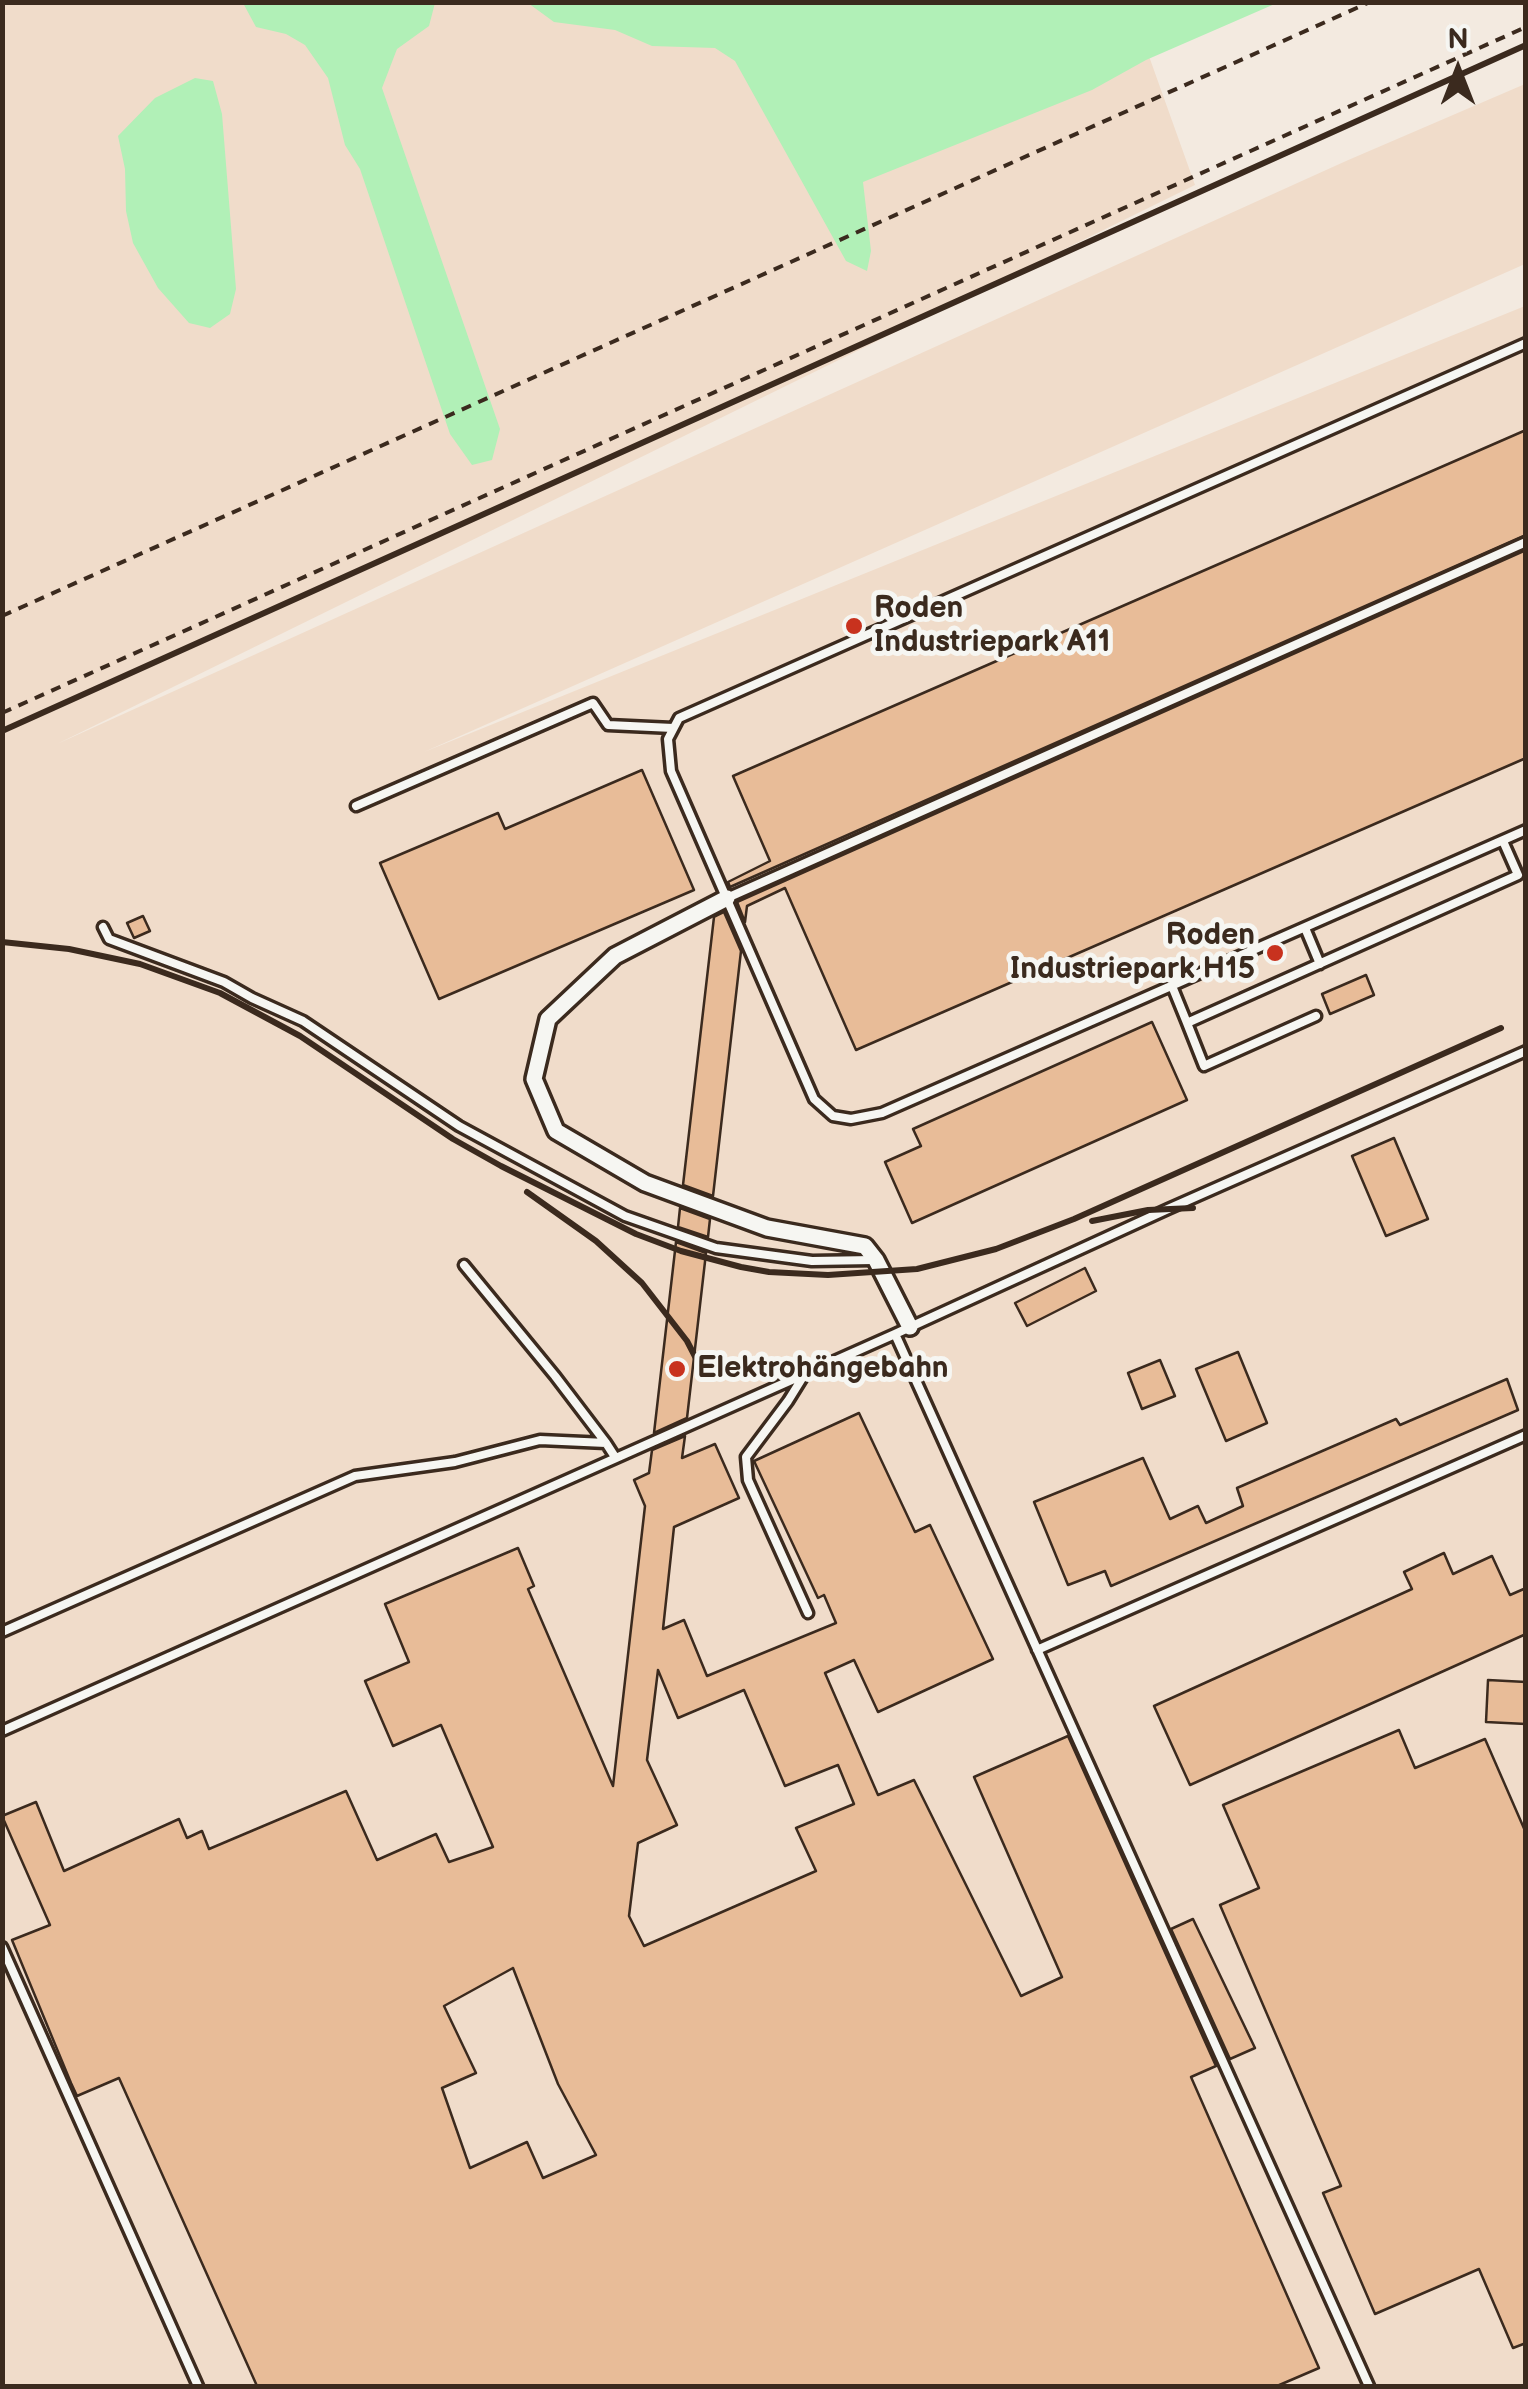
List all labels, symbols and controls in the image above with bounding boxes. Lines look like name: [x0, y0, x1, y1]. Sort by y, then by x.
north arrow: [1408, 20, 1508, 120]
text: N: [1447, 23, 1469, 56]
place label: Roden Industriepark A11: [874, 591, 1110, 662]
marker: Roden Industriepark A11: [843, 615, 865, 637]
place label: Roden Industriepark H15: [1010, 918, 1255, 988]
marker: Roden Industriepark H15: [1264, 942, 1286, 964]
place label: Elektrohängebahn: [697, 1351, 949, 1387]
marker: Elektrohängebahn: [666, 1358, 688, 1380]

